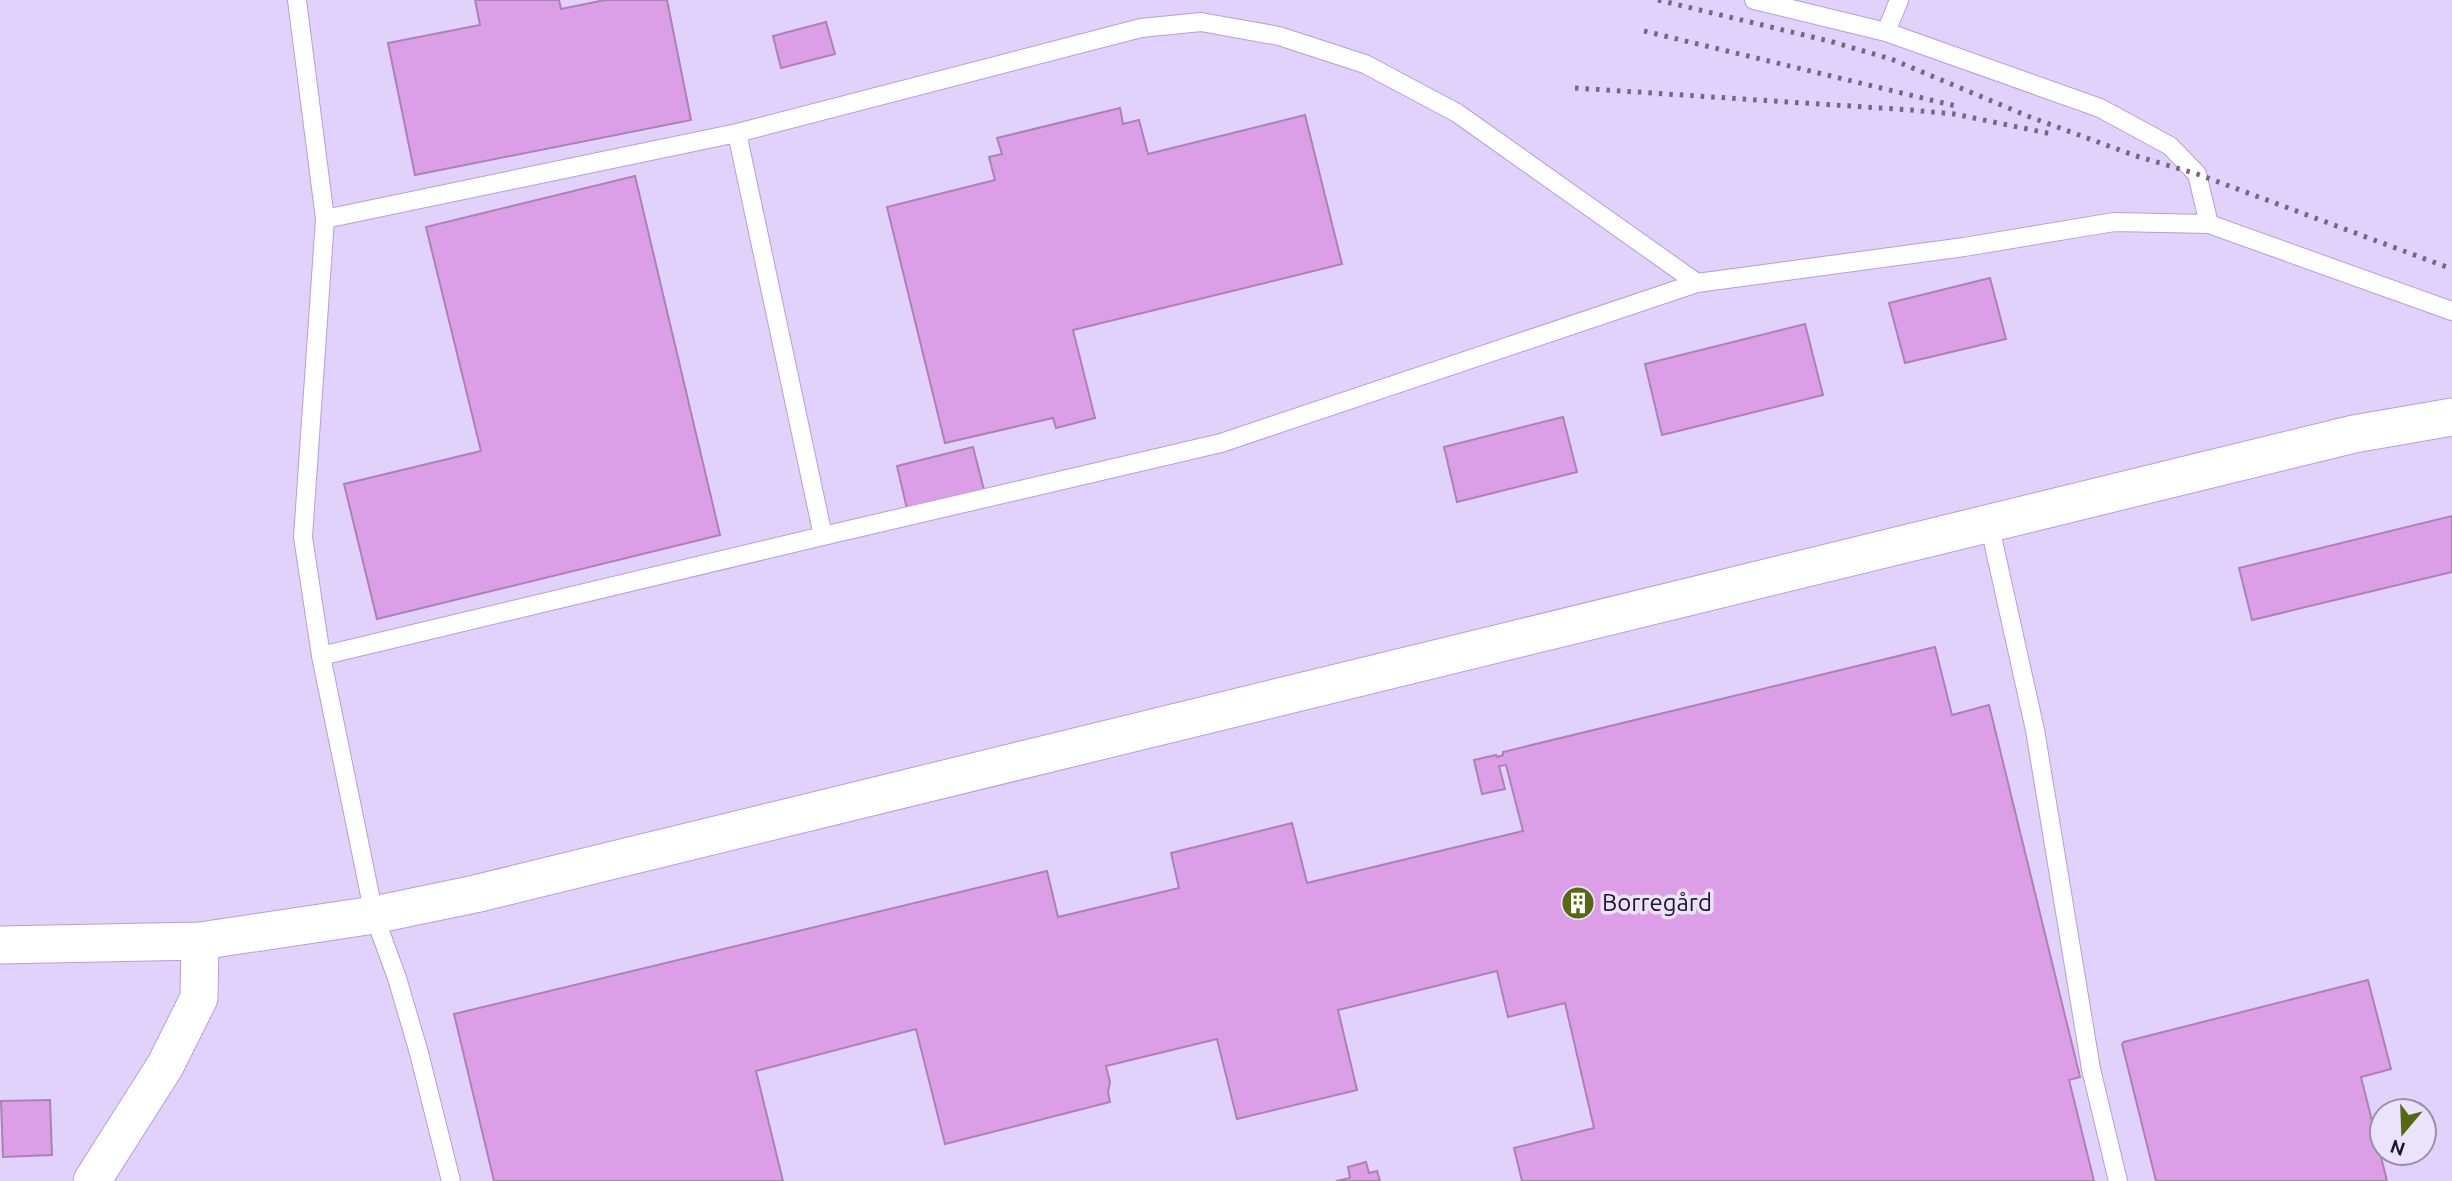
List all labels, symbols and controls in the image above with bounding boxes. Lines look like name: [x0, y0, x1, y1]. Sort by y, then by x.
building icon: Borregård: [1559, 884, 1597, 922]
place label: Borregård: [1602, 889, 1712, 916]
north arrow: [2368, 1097, 2438, 1167]
text: N: [2387, 1135, 2408, 1161]

